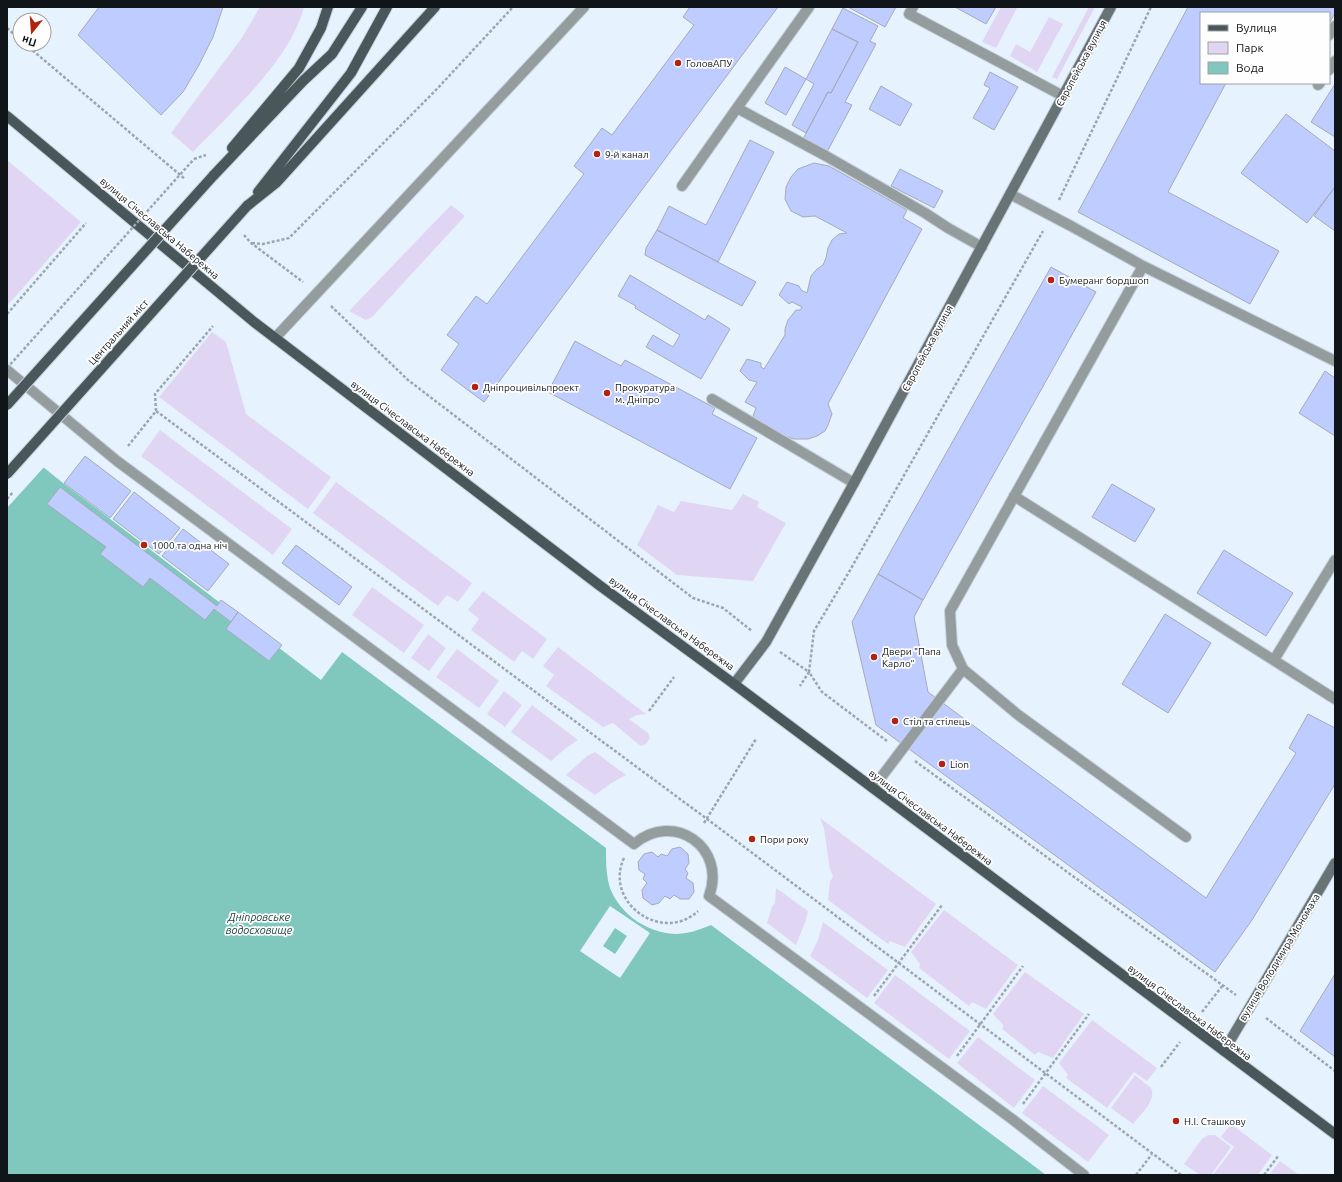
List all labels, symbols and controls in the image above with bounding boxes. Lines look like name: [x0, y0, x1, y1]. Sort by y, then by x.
north arrow: [12, 12, 52, 52]
legend: [1200, 12, 1330, 84]
street label: Європейська вулиця: [1054, 18, 1109, 108]
text: Вулиця: [1236, 21, 1277, 34]
text: Пн: [20, 34, 38, 49]
text: Парк: [1236, 41, 1264, 54]
marker: ГоловАПУ: [673, 58, 683, 68]
place label: ГоловАПУ: [686, 58, 732, 69]
text: Вода: [1236, 61, 1264, 74]
marker: 9-й канал: [592, 149, 602, 159]
place label: 9-й канал: [605, 149, 649, 160]
street label: вулиця Січеславська Набережна: [98, 175, 221, 281]
marker: Бумеранг бордшоп: [1046, 275, 1056, 285]
place label: Бумеранг бордшоп: [1059, 275, 1149, 286]
street label: Центральний міст: [86, 297, 151, 367]
street label: Європейська вулиця: [900, 303, 955, 393]
street label: вулиця Січеславська Набережна: [349, 378, 477, 478]
marker: Дніпроцивільпроект: [470, 382, 480, 392]
place label: Дніпроцивільпроект: [483, 382, 580, 393]
place label: Прокуратура м. Дніпро: [615, 382, 675, 405]
marker: Прокуратура м. Дніпро: [602, 388, 612, 398]
marker: 1000 та одна ніч: [139, 540, 149, 550]
place label: 1000 та одна ніч: [152, 540, 227, 551]
street label: вулиця Січеславська Набережна: [607, 574, 736, 672]
place label: Двери "Папа Карло": [882, 646, 941, 669]
marker: Двери "Папа Карло": [869, 652, 879, 662]
marker: Стіл та стілець: [890, 716, 900, 726]
place label: Стіл та стілець: [903, 716, 970, 727]
marker: Lion: [937, 759, 947, 769]
place label: Lion: [950, 759, 969, 770]
street label: вулиця Січеславська Набережна: [867, 767, 995, 867]
marker: Пори року: [747, 834, 757, 844]
place label: Пори року: [760, 834, 809, 845]
street label: вулиця Володимира Мономаха: [1237, 892, 1322, 1023]
water label: Дніпровське водосховище: [226, 911, 293, 936]
street label: вулиця Січеславська Набережна: [1126, 962, 1254, 1062]
marker: Н.І. Сташкову: [1171, 1116, 1181, 1126]
place label: Н.І. Сташкову: [1184, 1116, 1246, 1127]

